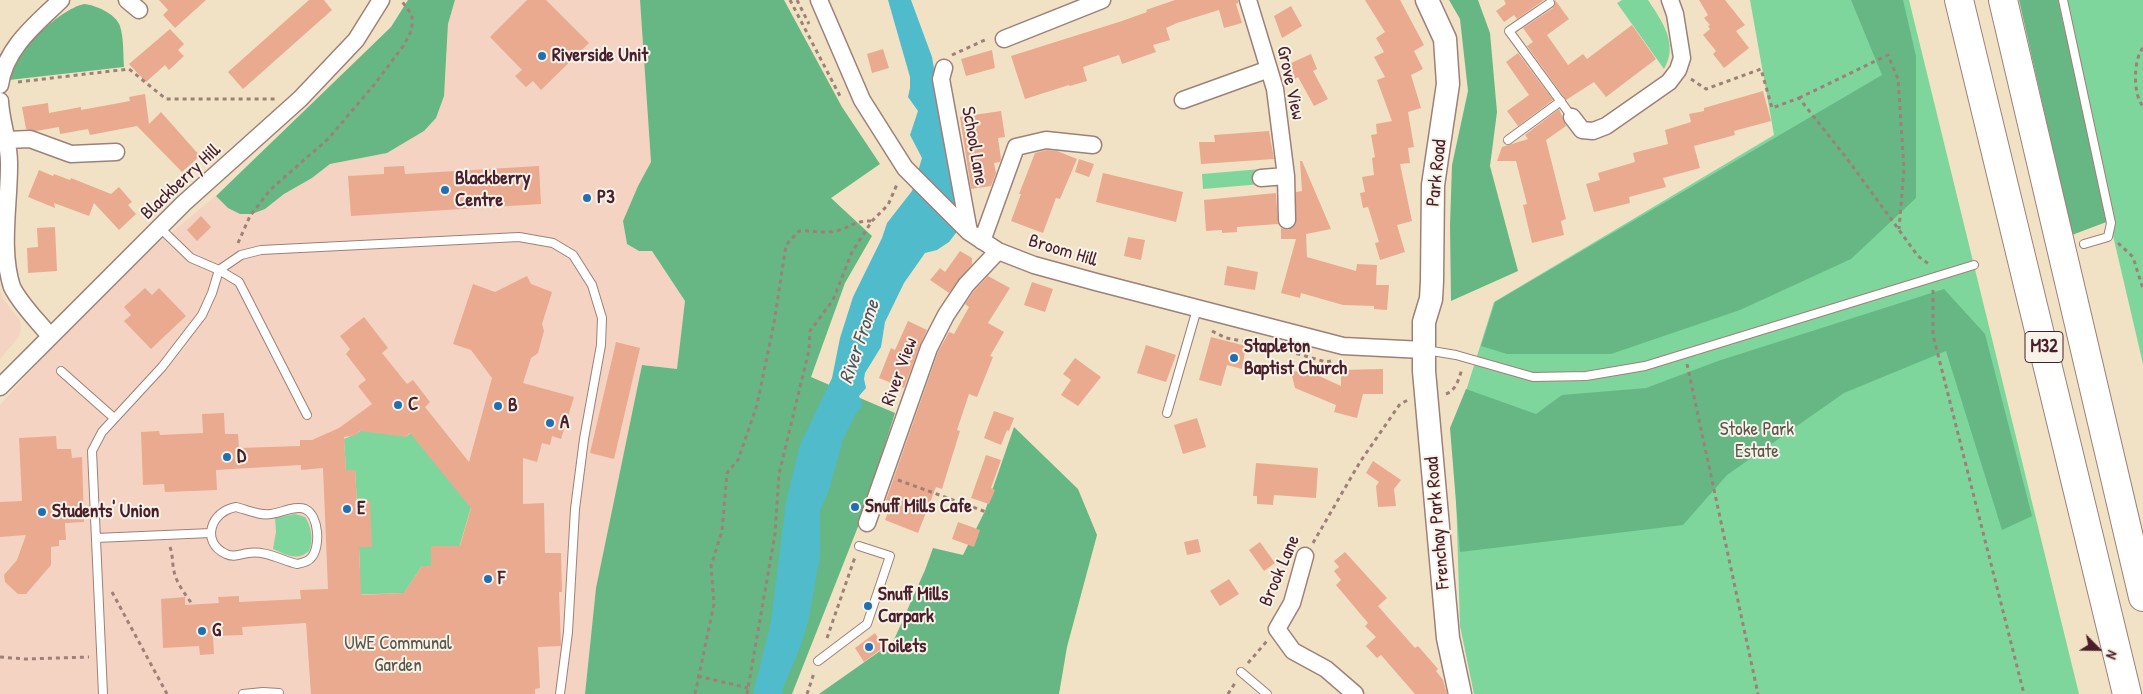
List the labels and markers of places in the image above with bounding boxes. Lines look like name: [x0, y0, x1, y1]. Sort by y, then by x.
place label: Riverside Unit: [552, 45, 648, 67]
marker: Riverside Unit: [536, 50, 548, 62]
place label: Blackberry Centre: [455, 168, 530, 212]
marker: Blackberry Centre: [439, 184, 451, 196]
place label: P3: [597, 187, 615, 209]
marker: P3: [581, 192, 593, 204]
place label: Stapleton Baptist Church: [1244, 336, 1347, 380]
marker: Stapleton Baptist Church: [1228, 352, 1240, 364]
place label: C: [408, 394, 418, 416]
place label: B: [508, 395, 518, 417]
marker: C: [392, 399, 404, 411]
marker: B: [492, 400, 504, 412]
place label: A: [560, 412, 569, 434]
marker: A: [544, 417, 556, 429]
place label: D: [237, 446, 246, 468]
marker: D: [221, 451, 233, 463]
place label: Snuff Mills Cafe: [865, 496, 972, 518]
place label: E: [357, 498, 365, 520]
place label: Students' Union: [52, 501, 159, 523]
marker: Snuff Mills Cafe: [849, 501, 861, 513]
marker: E: [341, 503, 353, 515]
marker: Students' Union: [36, 506, 48, 518]
place label: F: [498, 568, 505, 590]
marker: F: [482, 573, 494, 585]
place label: Snuff Mills Carpark: [878, 584, 948, 628]
marker: Snuff Mills Carpark: [862, 600, 874, 612]
place label: G: [212, 620, 221, 642]
marker: G: [196, 625, 208, 637]
place label: Toilets: [879, 636, 926, 658]
marker: Toilets: [863, 641, 875, 653]

